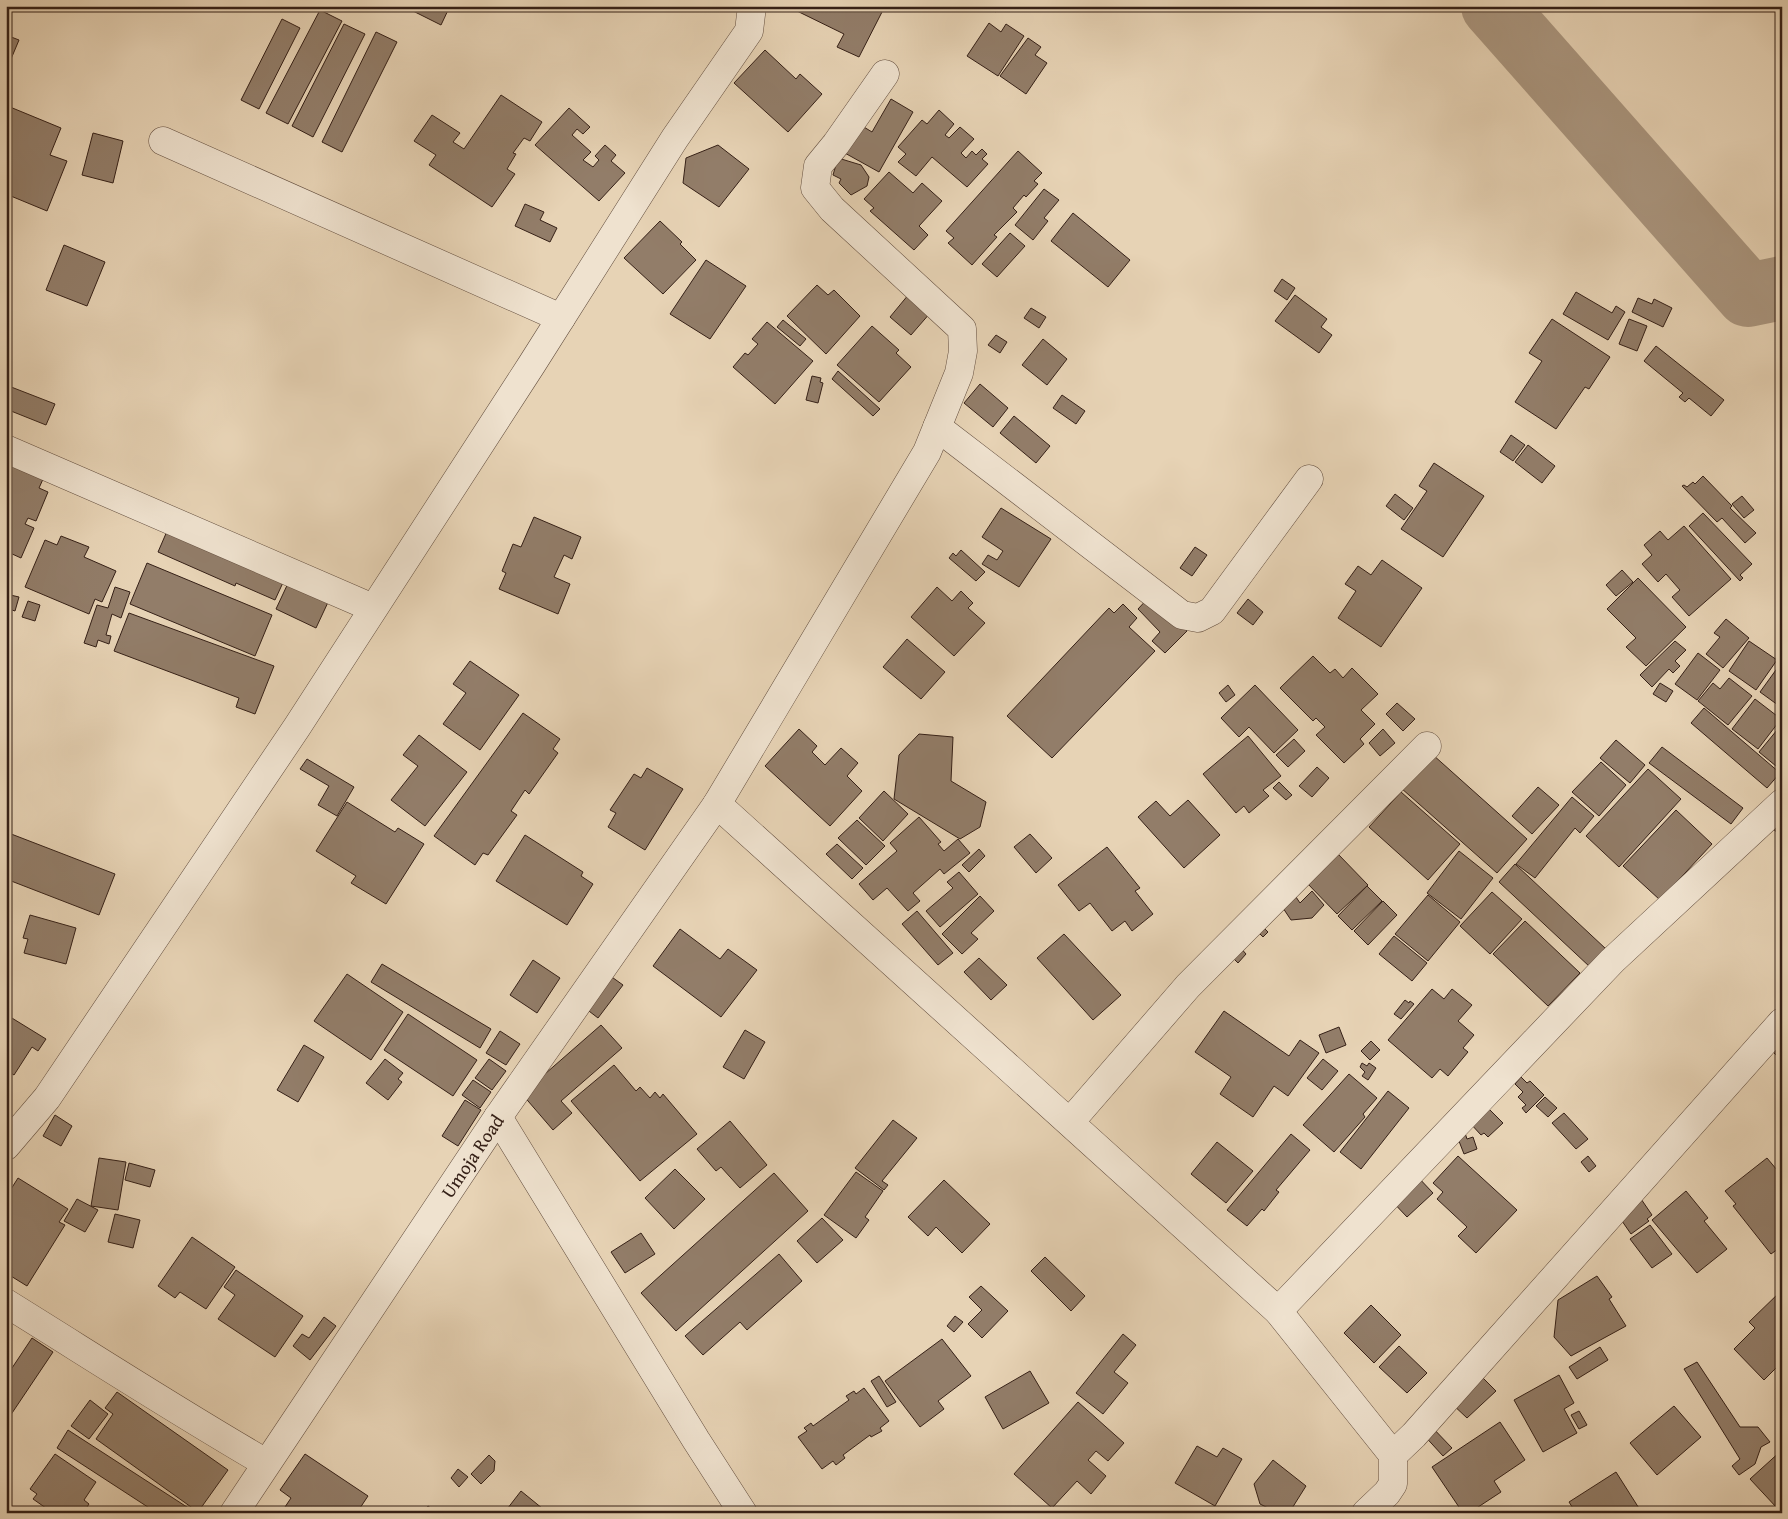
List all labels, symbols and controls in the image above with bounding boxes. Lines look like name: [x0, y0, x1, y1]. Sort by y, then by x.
street label: Umoja Road: [434, 1108, 511, 1204]

